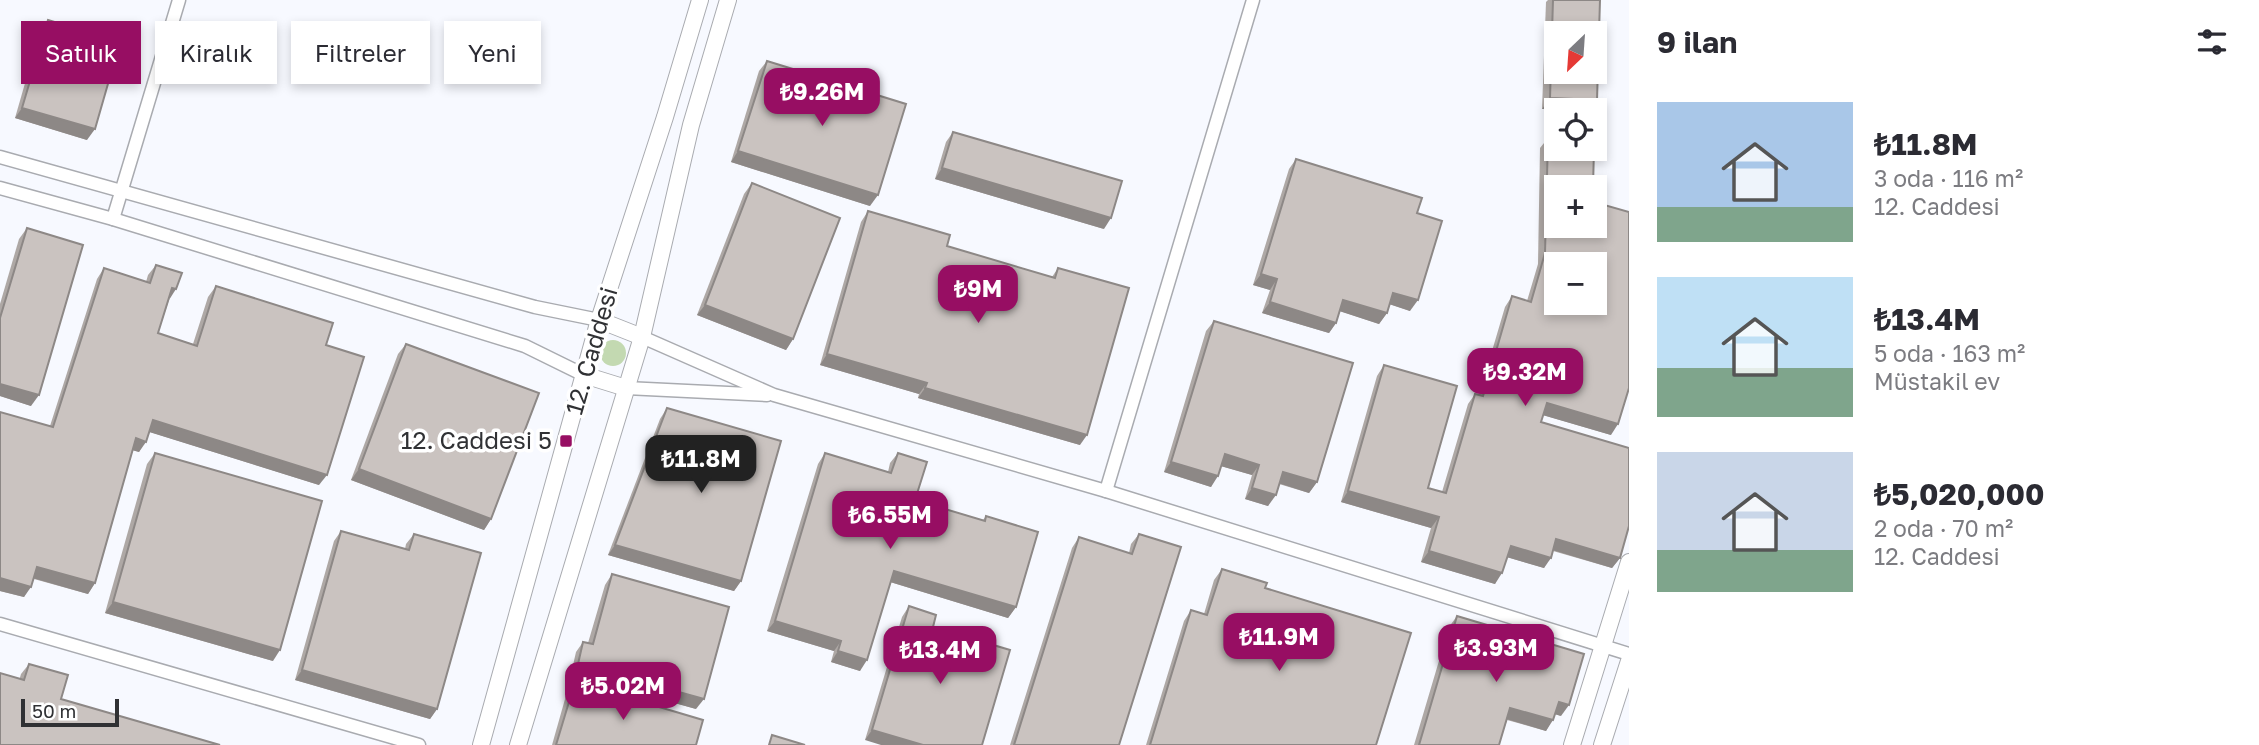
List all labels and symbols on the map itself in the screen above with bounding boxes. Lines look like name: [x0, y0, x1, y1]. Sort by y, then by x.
north arrow: [1544, 21, 1606, 84]
pin: ₺9.26M: [765, 68, 879, 128]
pin: ₺9M: [944, 266, 1012, 325]
street label: 12. Caddesi: [559, 284, 623, 418]
pin: ₺9.32M: [1468, 348, 1582, 408]
place label: 12. Caddesi 5: [401, 425, 552, 454]
marker: 12. Caddesi 5: [558, 433, 574, 449]
pin: ₺11.8M: [644, 435, 758, 495]
pin: ₺6.55M: [833, 491, 947, 551]
pin: ₺11.9M: [1222, 614, 1336, 673]
pin: ₺3.93M: [1439, 624, 1553, 684]
pin: ₺13.4M: [883, 626, 997, 686]
pin: ₺5.02M: [566, 662, 680, 722]
scale bar: [21, 696, 119, 728]

